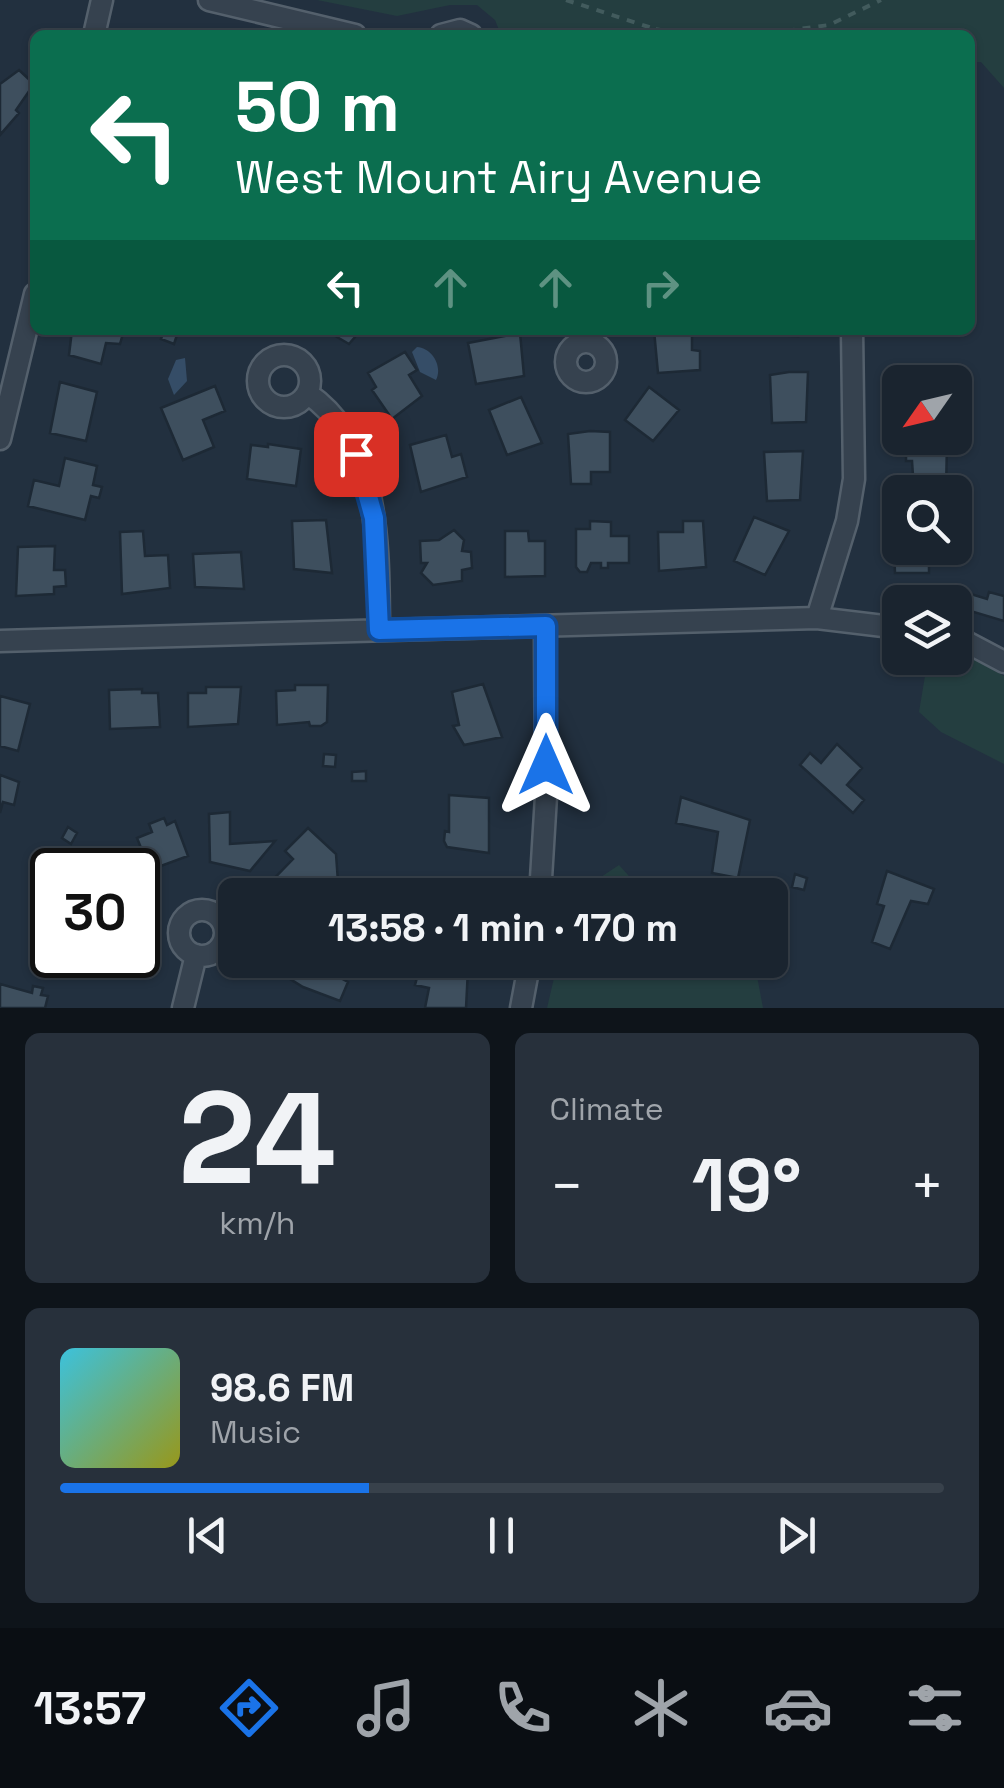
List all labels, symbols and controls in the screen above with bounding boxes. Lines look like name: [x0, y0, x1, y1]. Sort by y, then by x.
text: 50 m: [235, 62, 400, 151]
icon: left: [70, 70, 200, 200]
text: West Mount Airy Avenue: [235, 149, 763, 206]
icon: left: [318, 260, 373, 315]
icon: ahead: [423, 260, 478, 315]
icon: ahead: [528, 260, 583, 315]
icon: right: [633, 260, 688, 315]
north arrow: [882, 365, 972, 455]
map controls: [882, 365, 972, 675]
pin: [314, 412, 399, 497]
icon: arrive: [329, 427, 384, 482]
button: search: [882, 475, 972, 565]
button: layers: [882, 585, 972, 675]
position arrow: [494, 713, 598, 817]
speed limit sign: 30: [30, 848, 160, 978]
text: 13:58 · 1 min · 170 m: [328, 904, 678, 952]
text: 24: [178, 1055, 336, 1221]
text: Climate: [550, 1089, 664, 1129]
text: 19°: [692, 1137, 802, 1233]
text: −: [550, 1151, 584, 1221]
text: +: [910, 1151, 944, 1221]
text: km/h: [219, 1203, 295, 1243]
text: 98.6 FM: [210, 1364, 354, 1412]
text: Music: [210, 1412, 301, 1452]
icon: previous: [180, 1508, 235, 1563]
icon: pause: [474, 1508, 529, 1563]
icon: next: [769, 1508, 824, 1563]
icon: directions: [214, 1673, 284, 1743]
icon: music: [351, 1673, 421, 1743]
icon: phone: [488, 1673, 558, 1743]
icon: climate: [626, 1673, 696, 1743]
icon: car: [763, 1673, 833, 1743]
icon: filters: [900, 1673, 970, 1743]
text: 13:57: [34, 1680, 146, 1737]

